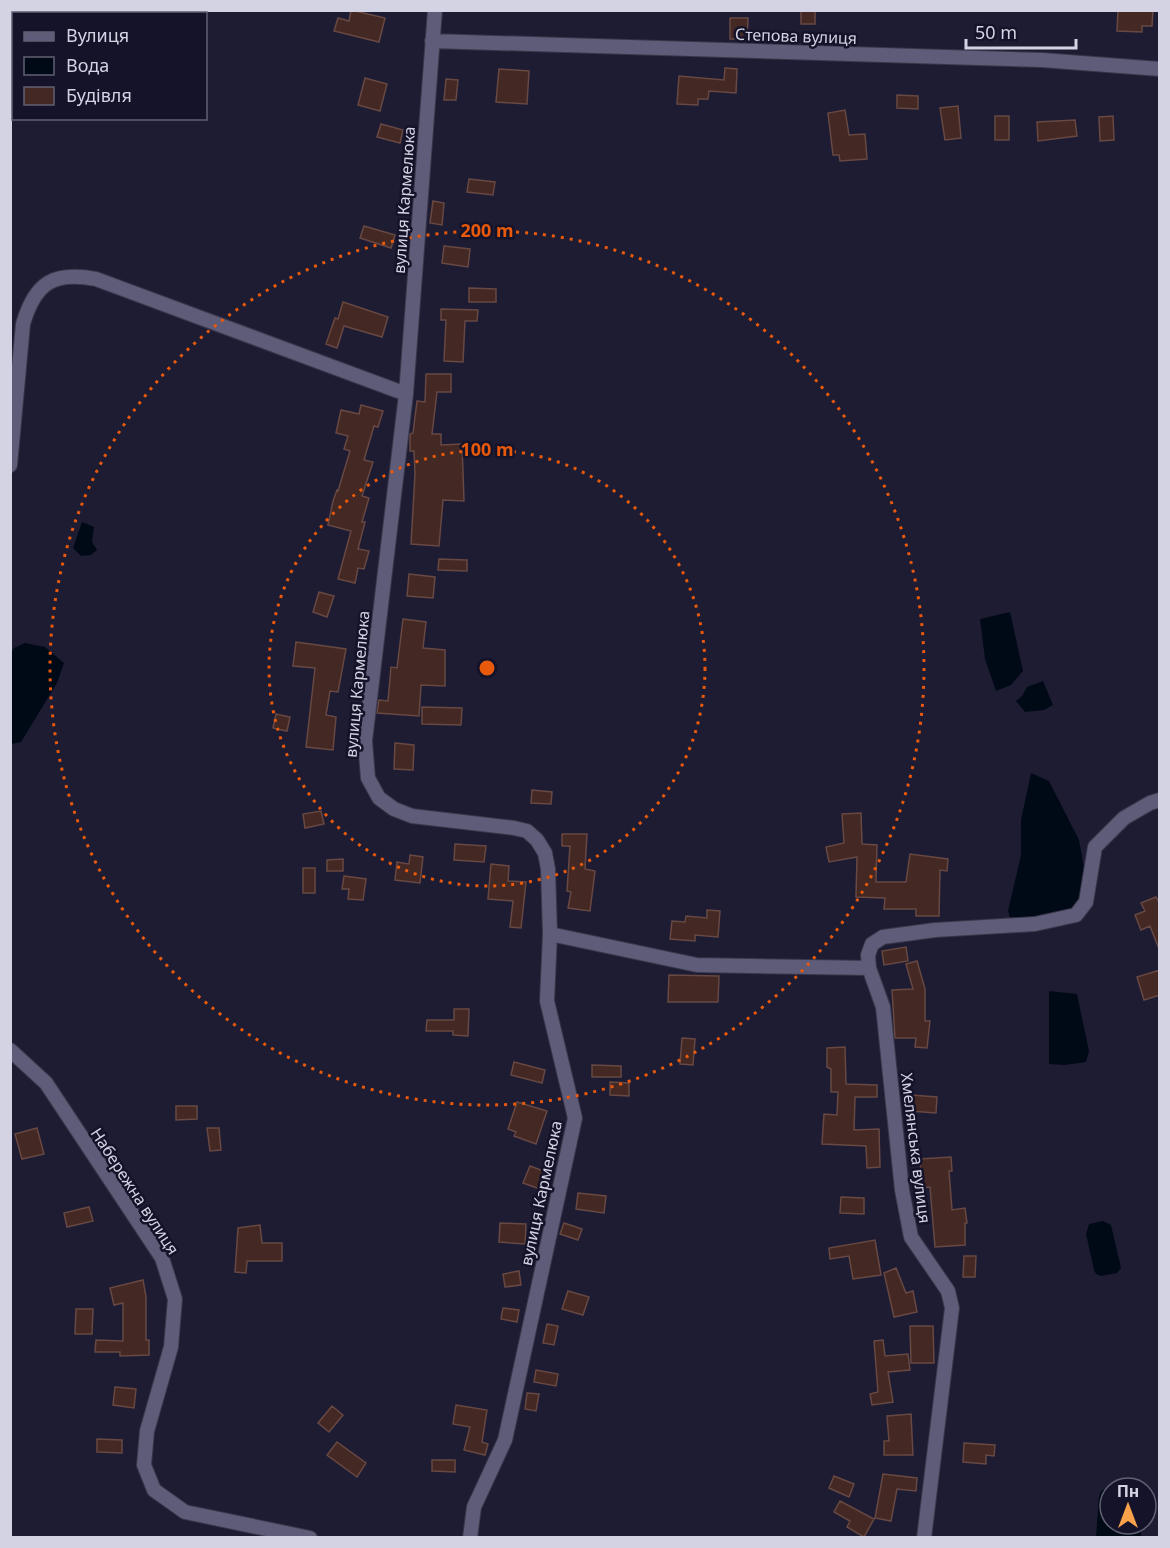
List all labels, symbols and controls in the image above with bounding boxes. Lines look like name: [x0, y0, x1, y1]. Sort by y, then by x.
legend: [12, 12, 207, 120]
scale bar: [966, 12, 1076, 50]
text: 50 m: [975, 20, 1017, 44]
text: Вулиця: [66, 23, 129, 47]
street label: Степова вулиця: [735, 23, 857, 49]
text: Вода: [66, 53, 109, 77]
text: Будівля: [66, 83, 132, 107]
street label: вулиця Кармелюка: [388, 126, 420, 274]
text: 200 m: [460, 218, 514, 242]
text: 100 m: [460, 437, 514, 461]
street label: вулиця Кармелюка: [340, 610, 374, 758]
centre of rings: [477, 658, 497, 678]
street label: Хмелянська вулиця: [896, 1072, 936, 1224]
street label: вулиця Кармелюка: [515, 1119, 567, 1267]
street label: Набережна вулиця: [86, 1123, 184, 1259]
north arrow: [1098, 1476, 1158, 1536]
text: Пн: [1117, 1480, 1139, 1502]

